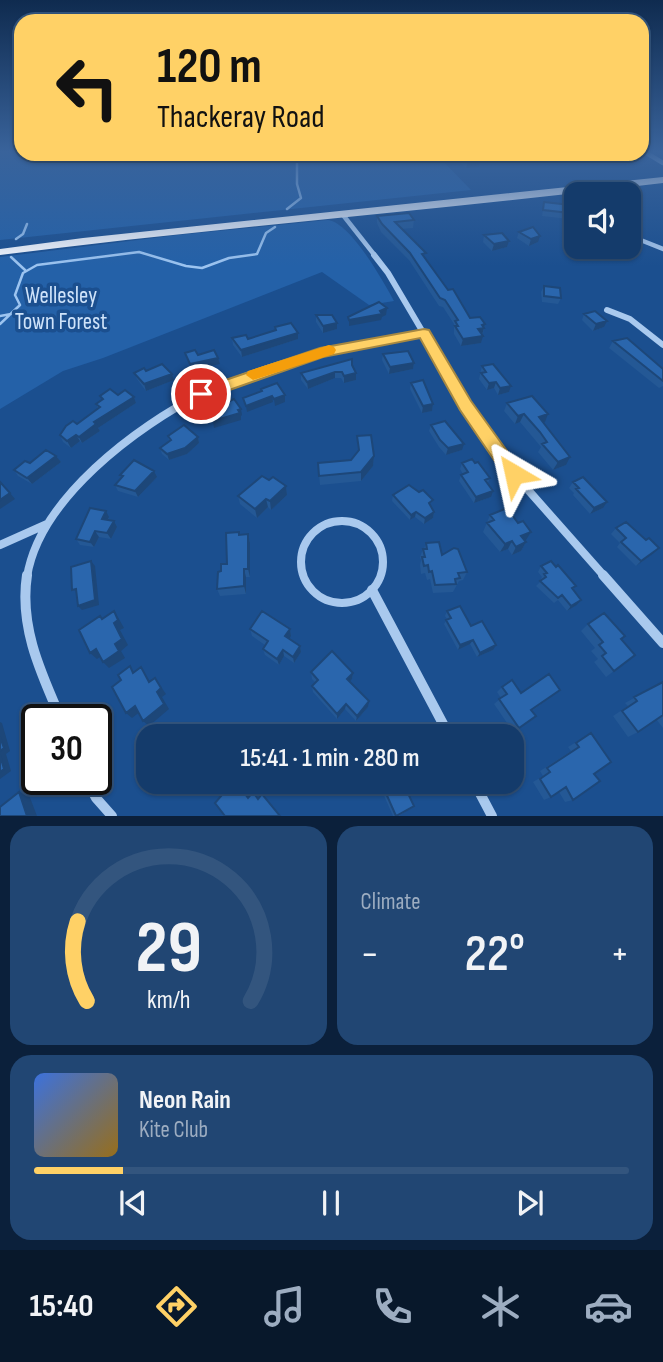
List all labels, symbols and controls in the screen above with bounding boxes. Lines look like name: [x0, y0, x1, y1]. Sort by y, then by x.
text: 120 m: [157, 38, 262, 97]
icon: left: [42, 42, 133, 133]
text: Thackeray Road: [157, 98, 325, 137]
map controls: [564, 182, 641, 259]
button: sound: [564, 182, 641, 259]
park label: Wellesley Town Forest: [15, 282, 107, 336]
pin: [171, 364, 231, 424]
icon: arrive: [182, 375, 220, 413]
position arrow: [477, 437, 551, 511]
speed limit sign: 30: [21, 704, 112, 795]
text: 15:41 · 1 min · 280 m: [241, 743, 419, 774]
text: Climate: [361, 888, 420, 916]
text: 29: [135, 906, 201, 994]
text: 22°: [465, 923, 525, 986]
text: −: [361, 932, 379, 977]
text: +: [610, 932, 629, 977]
text: km/h: [147, 985, 190, 1016]
text: Neon Rain: [139, 1085, 231, 1116]
text: Kite Club: [139, 1116, 208, 1144]
icon: previous: [114, 1184, 152, 1222]
icon: pause: [312, 1184, 350, 1222]
icon: next: [511, 1184, 549, 1222]
icon: directions: [152, 1282, 201, 1331]
icon: music: [260, 1282, 309, 1331]
icon: phone: [368, 1282, 417, 1331]
icon: climate: [476, 1282, 525, 1331]
icon: car: [584, 1282, 633, 1331]
text: 15:40: [30, 1287, 93, 1326]

